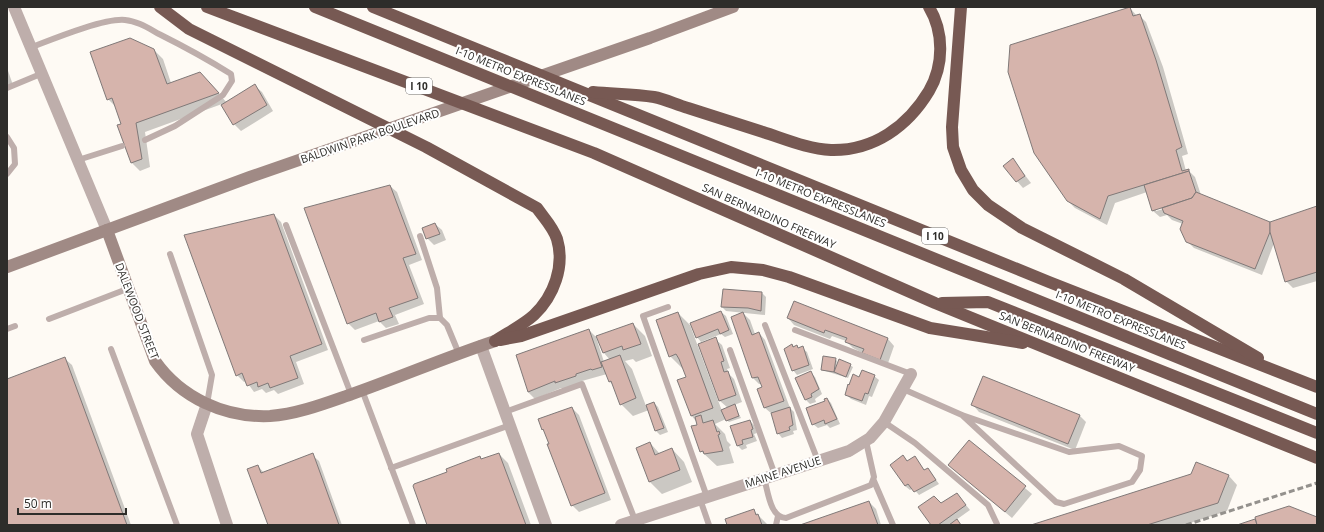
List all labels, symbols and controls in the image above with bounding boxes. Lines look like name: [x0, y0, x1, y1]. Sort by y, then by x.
street label: I-10 METRO EXPRESSLANES: [454, 42, 589, 109]
road number: I 10: [406, 78, 432, 94]
street label: BALDWIN PARK BOULEVARD: [298, 105, 441, 166]
street label: I-10 METRO EXPRESSLANES: [754, 164, 889, 231]
street label: SAN BERNARDINO FREEWAY: [700, 179, 839, 252]
road number: I 10: [922, 228, 948, 244]
street label: DALEWOOD STREET: [112, 260, 163, 361]
street label: I-10 METRO EXPRESSLANES: [1054, 286, 1189, 353]
street label: SAN BERNARDINO FREEWAY: [997, 307, 1138, 376]
street label: MAINE AVENUE: [743, 452, 823, 491]
scale bar: [18, 490, 126, 516]
text: 50 m: [24, 495, 52, 512]

